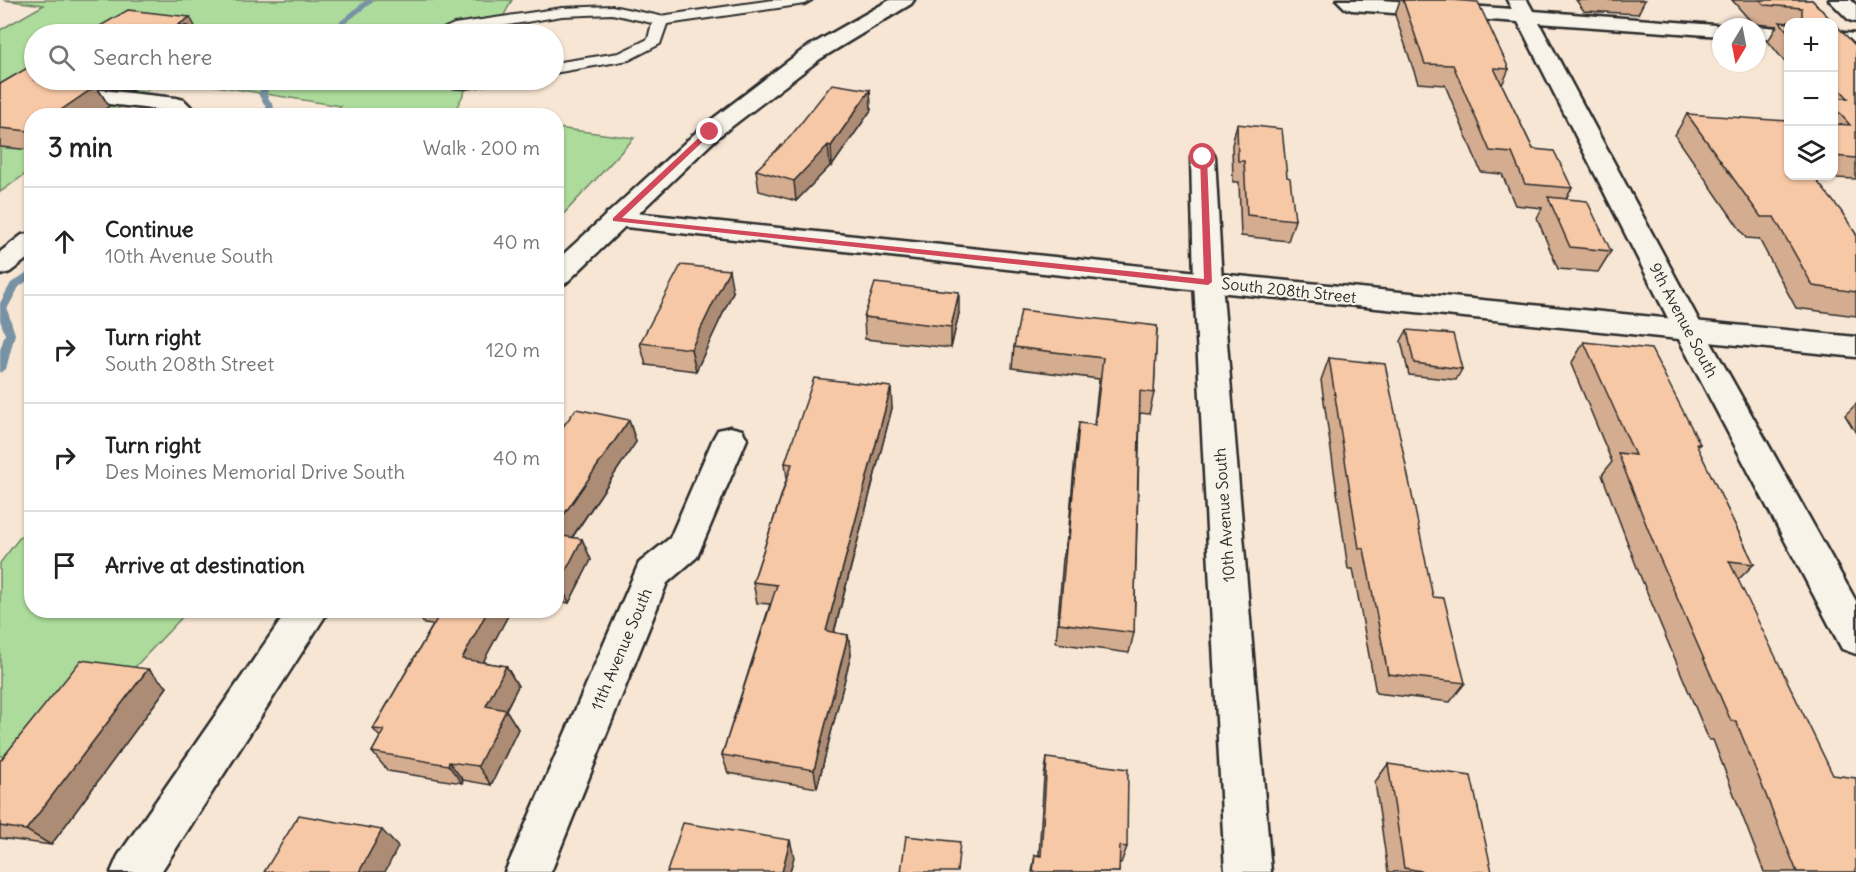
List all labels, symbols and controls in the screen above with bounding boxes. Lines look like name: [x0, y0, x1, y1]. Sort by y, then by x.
north arrow: [1712, 18, 1766, 72]
map controls: [1784, 18, 1838, 180]
button: +: [1784, 18, 1838, 72]
search box: [24, 24, 564, 90]
icon: search: [45, 41, 78, 74]
text: Search here: [93, 43, 212, 71]
button: −: [1784, 72, 1838, 126]
route end: [696, 118, 722, 144]
button: layers: [1784, 126, 1838, 180]
text: 3 min: [48, 131, 113, 164]
text: Walk · 200 m: [423, 135, 540, 160]
route start: [1189, 143, 1215, 169]
text: Continue: [105, 215, 194, 243]
icon: ahead: [48, 225, 81, 258]
text: 40 m: [493, 229, 540, 254]
text: 10th Avenue South: [105, 243, 273, 268]
street label: 9th Avenue South: [1645, 259, 1723, 381]
street label: South 208th Street: [1221, 273, 1358, 307]
text: Turn right: [105, 323, 201, 351]
icon: right: [48, 333, 81, 366]
text: 120 m: [486, 337, 540, 362]
text: South 208th Street: [105, 351, 274, 376]
text: Turn right: [105, 431, 201, 459]
icon: right: [48, 441, 81, 474]
text: 40 m: [493, 445, 540, 470]
street label: 10th Avenue South: [1209, 447, 1239, 583]
text: Des Moines Memorial Drive South: [105, 459, 405, 484]
icon: arrive: [48, 549, 81, 582]
text: Arrive at destination: [105, 551, 305, 579]
street label: 11th Avenue South: [586, 585, 656, 713]

